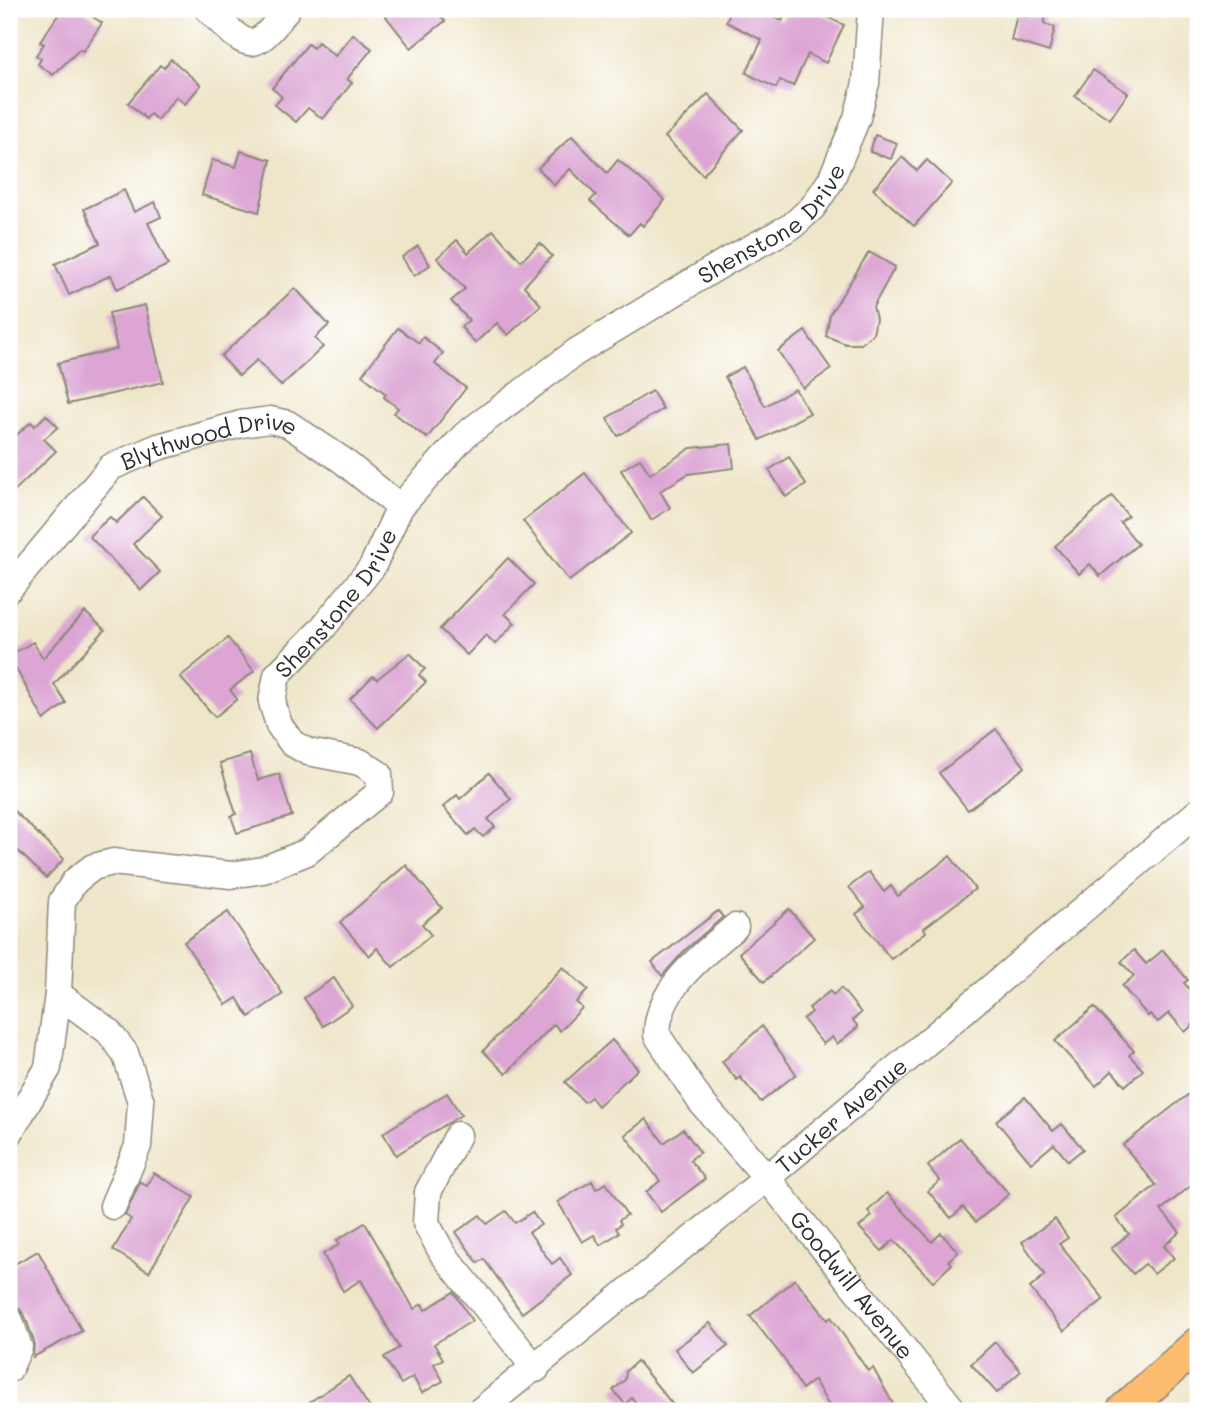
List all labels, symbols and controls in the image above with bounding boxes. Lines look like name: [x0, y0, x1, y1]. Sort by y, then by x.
street label: Shenstone Drive: [692, 159, 851, 290]
street label: Blythwood Drive: [116, 405, 304, 476]
street label: Shenstone Drive: [268, 523, 403, 684]
street label: Tucker Avenue: [769, 1050, 913, 1180]
street label: Goodwill Avenue: [784, 1204, 921, 1365]

